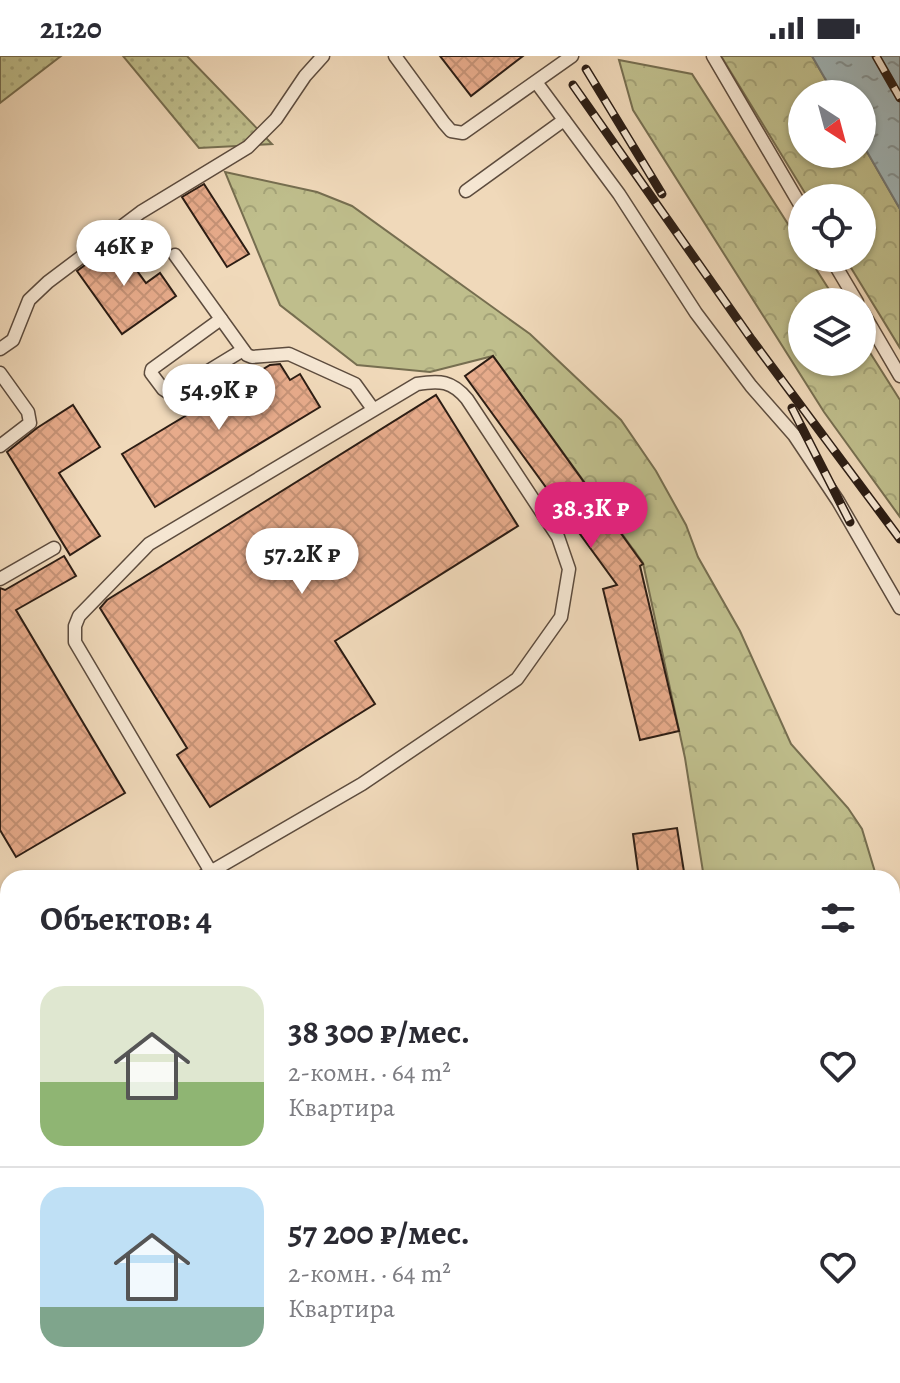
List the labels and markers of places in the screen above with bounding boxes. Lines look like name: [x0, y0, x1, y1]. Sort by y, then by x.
pin: 46K ₽: [68, 220, 180, 288]
pin: 54.9K ₽: [145, 364, 293, 432]
pin: 38.3K ₽: [517, 482, 665, 550]
pin: 57.2K ₽: [228, 528, 376, 596]

